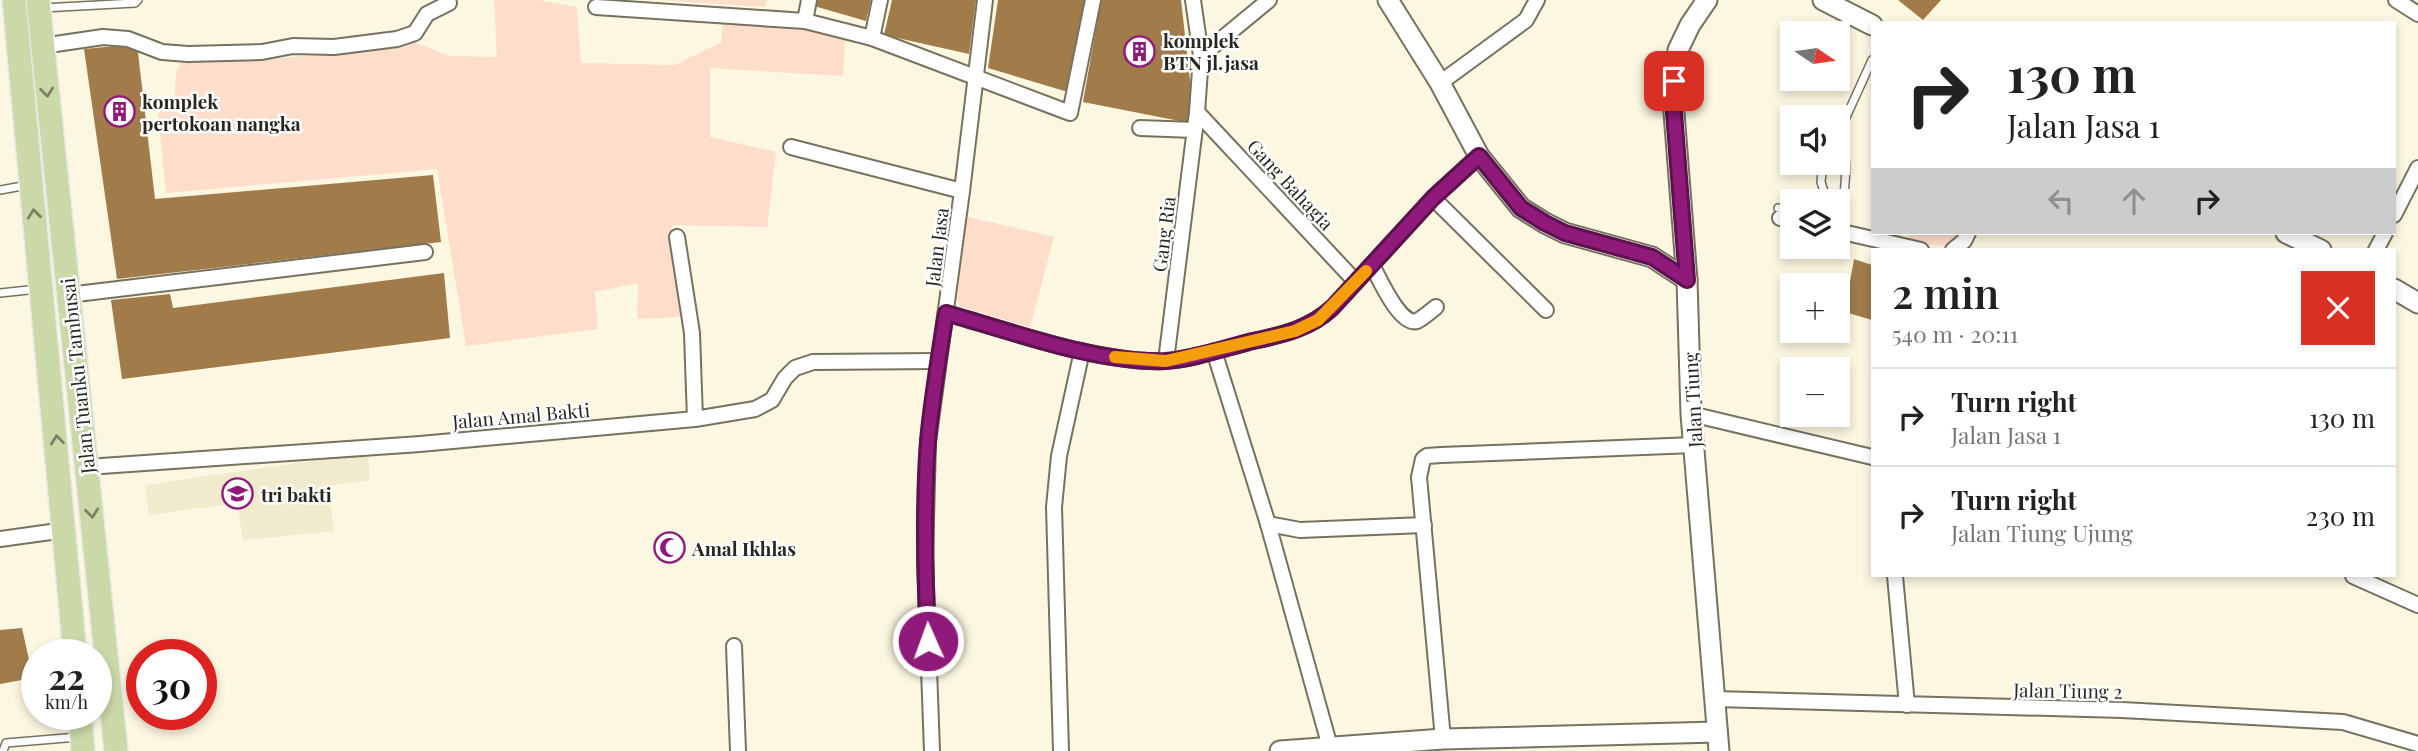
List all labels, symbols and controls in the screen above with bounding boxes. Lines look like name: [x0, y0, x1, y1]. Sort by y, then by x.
north arrow: [1780, 21, 1850, 91]
map controls: [1780, 21, 1850, 427]
place label: komplek BTN jl.jasa: [1163, 27, 1259, 75]
building icon: komplek BTN jl.jasa: [1123, 34, 1157, 68]
text: 130 m: [2007, 40, 2137, 105]
icon: right: [1892, 49, 1983, 140]
pin: [1644, 51, 1704, 111]
icon: arrive: [1655, 62, 1693, 100]
one-way arrow: [39, 87, 54, 98]
place label: komplek pertokoan nangka: [142, 88, 301, 136]
building icon: komplek pertokoan nangka: [102, 95, 136, 129]
text: Jalan Jasa 1: [2007, 103, 2160, 146]
button: sound: [1780, 105, 1850, 175]
street label: Gang Bahagia: [1242, 133, 1340, 236]
icon: left: [2042, 182, 2080, 220]
icon: ahead: [2115, 182, 2153, 220]
icon: right: [2188, 182, 2226, 220]
button: layers: [1780, 189, 1850, 259]
street label: Gang Ria: [1145, 194, 1181, 273]
street label: Jalan Jasa: [918, 205, 954, 289]
one-way arrow: [27, 208, 42, 219]
text: 2 min: [1892, 264, 1999, 320]
button: close: [2301, 271, 2375, 345]
button: +: [1780, 273, 1850, 343]
street label: Jalan Tuanku Tambusai: [54, 276, 100, 476]
text: 540 m · 20:11: [1892, 318, 2018, 349]
street label: Jalan Tiung: [1677, 352, 1708, 449]
button: −: [1780, 357, 1850, 427]
text: Turn right: [1951, 384, 2077, 419]
street label: Jalan Amal Bakti: [450, 396, 591, 434]
icon: right: [1892, 398, 1930, 436]
text: 130 m: [2309, 400, 2375, 435]
text: Jalan Jasa 1: [1951, 419, 2061, 450]
one-way arrow: [49, 434, 64, 446]
school or university icon: tri bakti: [221, 477, 255, 511]
place label: tri bakti: [260, 481, 332, 507]
text: Turn right: [1951, 482, 2077, 517]
icon: right: [1892, 496, 1930, 534]
text: 230 m: [2306, 498, 2375, 533]
one-way arrow: [84, 508, 99, 519]
text: Jalan Tiung Ujung: [1951, 517, 2133, 548]
mosque icon: Amal Ikhlas: [652, 531, 686, 565]
place label: Amal Ikhlas: [691, 535, 796, 561]
position arrow: [891, 604, 965, 678]
speed limit sign: 30: [126, 639, 217, 730]
text: 22: [48, 652, 85, 699]
street label: Jalan Tiung 2: [2012, 676, 2123, 704]
text: km/h: [45, 690, 88, 714]

